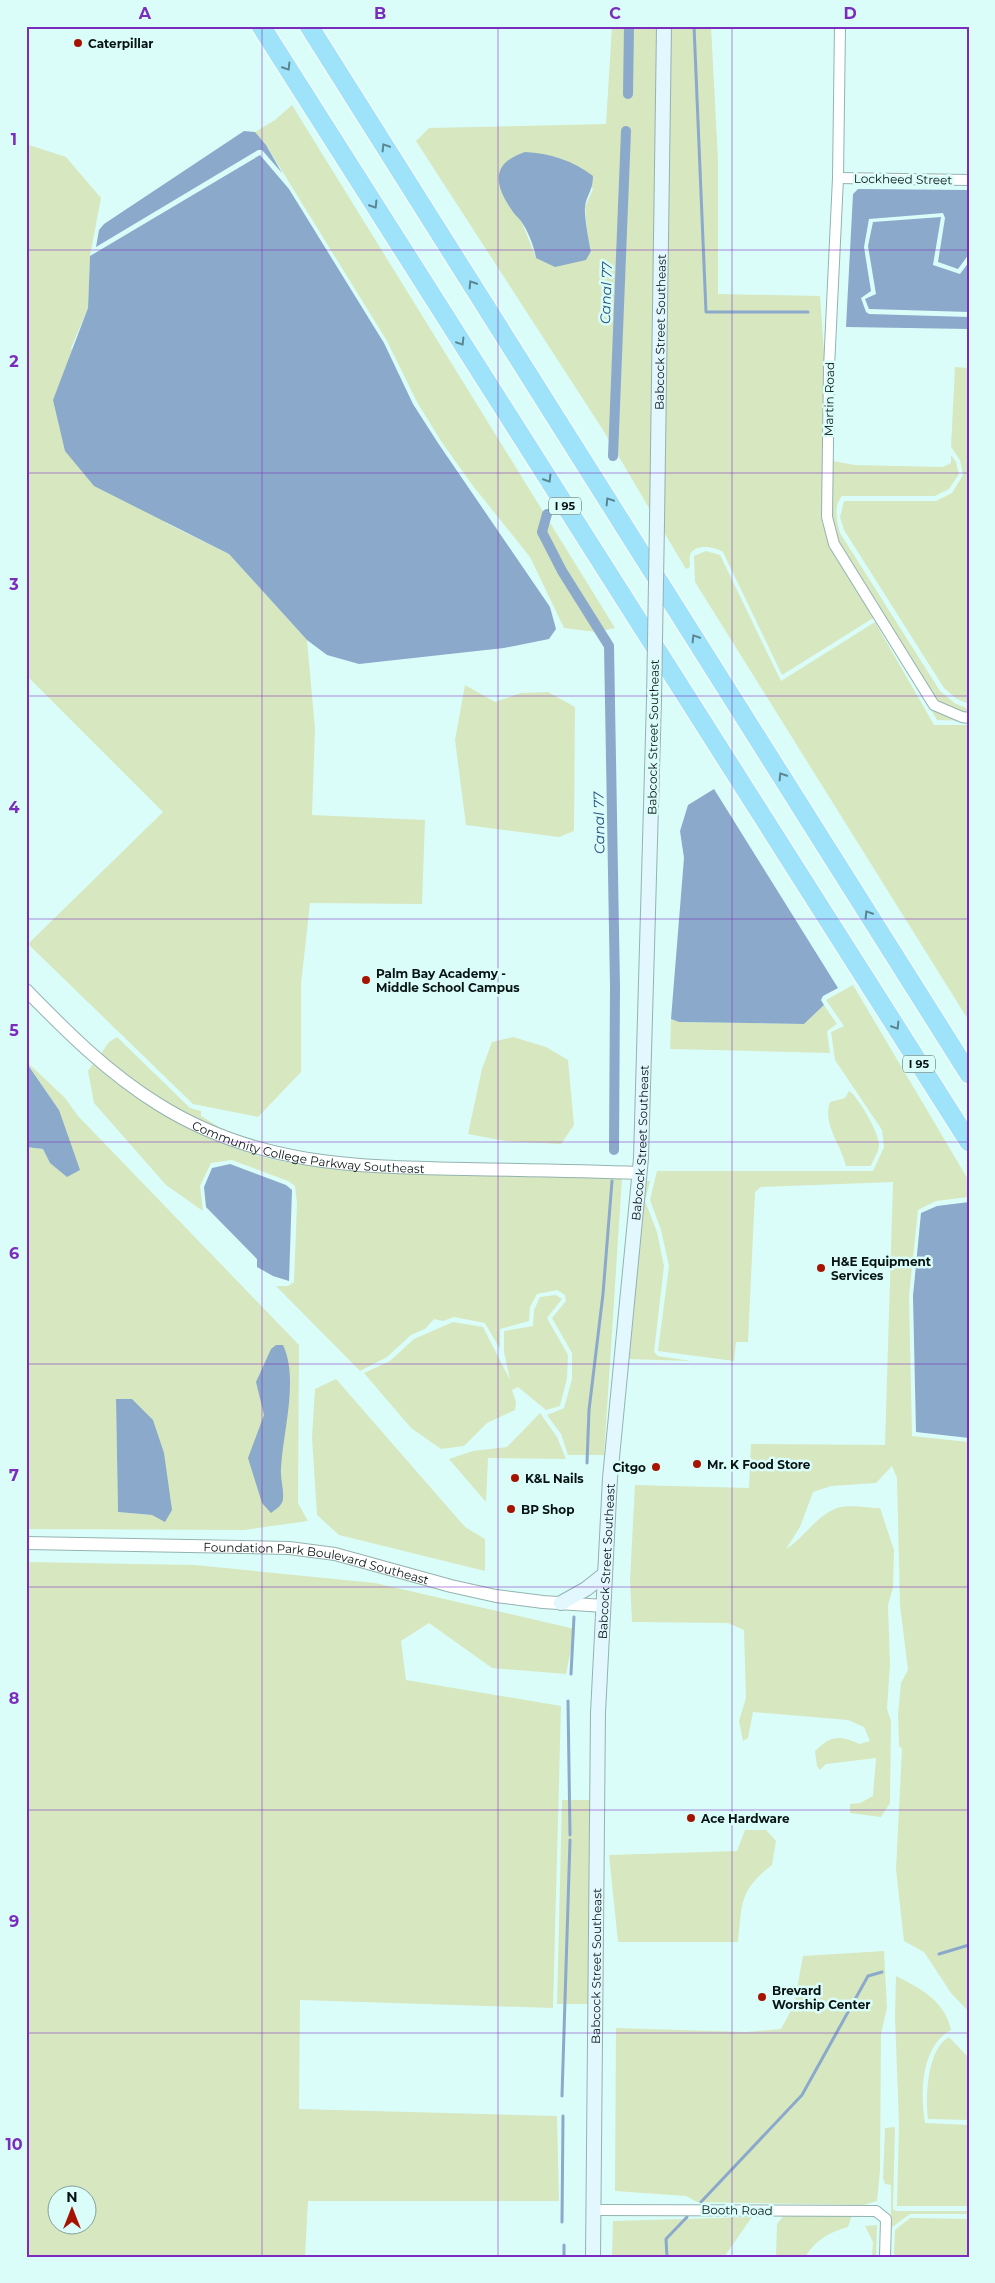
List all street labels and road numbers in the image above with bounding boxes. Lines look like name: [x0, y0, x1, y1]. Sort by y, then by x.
street label: Lockheed Street: [854, 171, 952, 187]
street label: Babcock Street Southeast: [651, 254, 668, 410]
street label: Martin Road: [821, 362, 837, 436]
road number: I 95: [549, 498, 581, 514]
street label: Babcock Street Southeast: [644, 659, 662, 815]
road number: I 95: [903, 1056, 935, 1072]
street label: Babcock Street Southeast: [627, 1065, 651, 1221]
street label: Community College Parkway Southeast: [190, 1117, 425, 1176]
street label: Babcock Street Southeast: [594, 1483, 617, 1639]
street label: Foundation Park Boulevard Southeast: [203, 1539, 431, 1587]
street label: Babcock Street Southeast: [587, 1888, 604, 2044]
street label: Booth Road: [701, 2202, 773, 2218]

